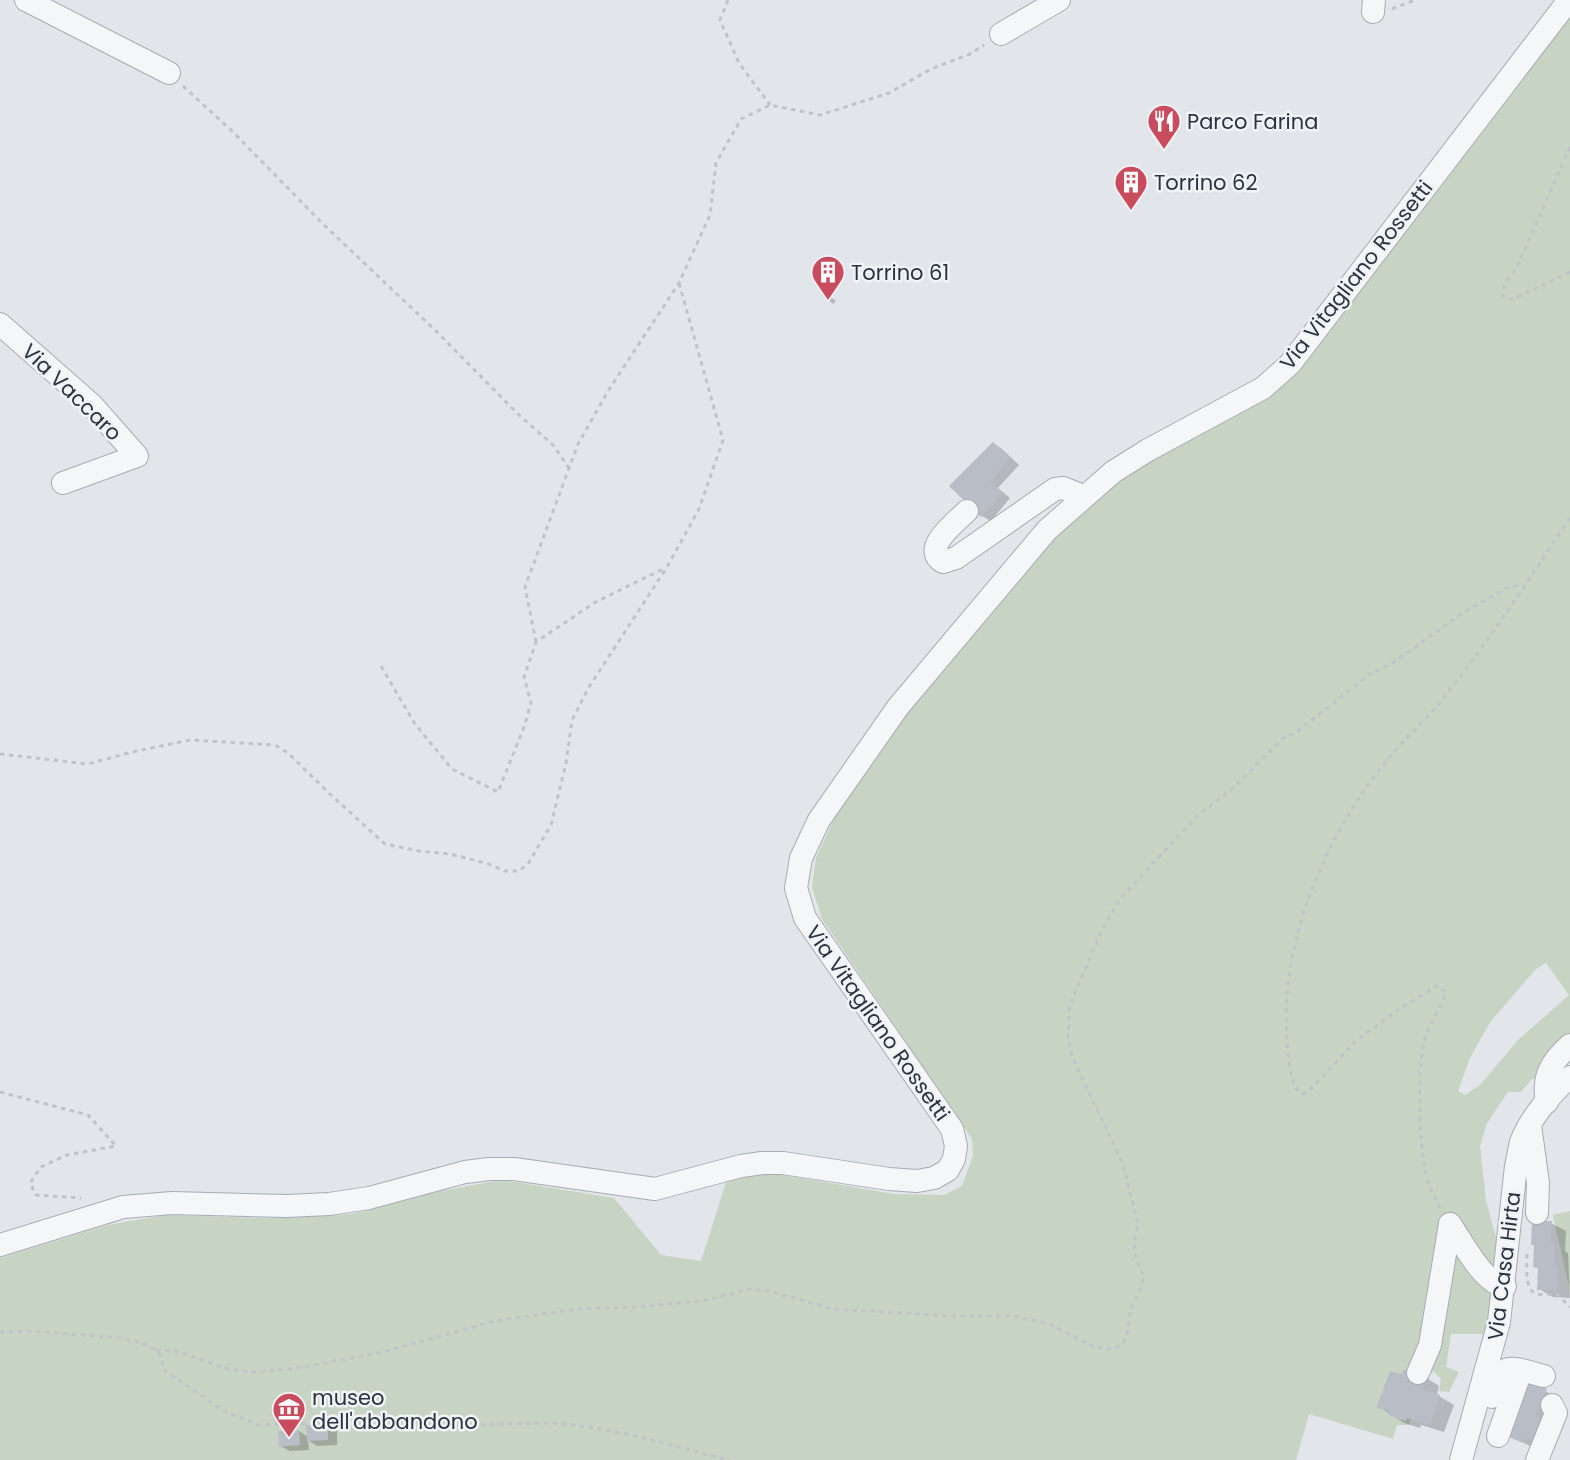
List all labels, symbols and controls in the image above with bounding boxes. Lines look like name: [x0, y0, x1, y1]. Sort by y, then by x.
restaurant icon: Parco Farina: [1146, 103, 1182, 150]
place label: Parco Farina: [1187, 107, 1318, 136]
building icon: Torrino 62: [1113, 164, 1149, 211]
place label: Torrino 62: [1154, 168, 1258, 197]
street label: Via Vitagliano Rossetti: [1273, 174, 1439, 376]
building icon: Torrino 61: [810, 254, 846, 301]
place label: Torrino 61: [851, 258, 949, 287]
street label: Via Vaccaro: [16, 337, 128, 447]
street label: Via Vitagliano Rossetti: [799, 919, 957, 1127]
street label: Via Casa Hirta: [1480, 1190, 1528, 1342]
place label: museo dell'abbandono: [312, 1383, 478, 1436]
museum icon: museo dell'abbandono: [271, 1391, 307, 1438]

